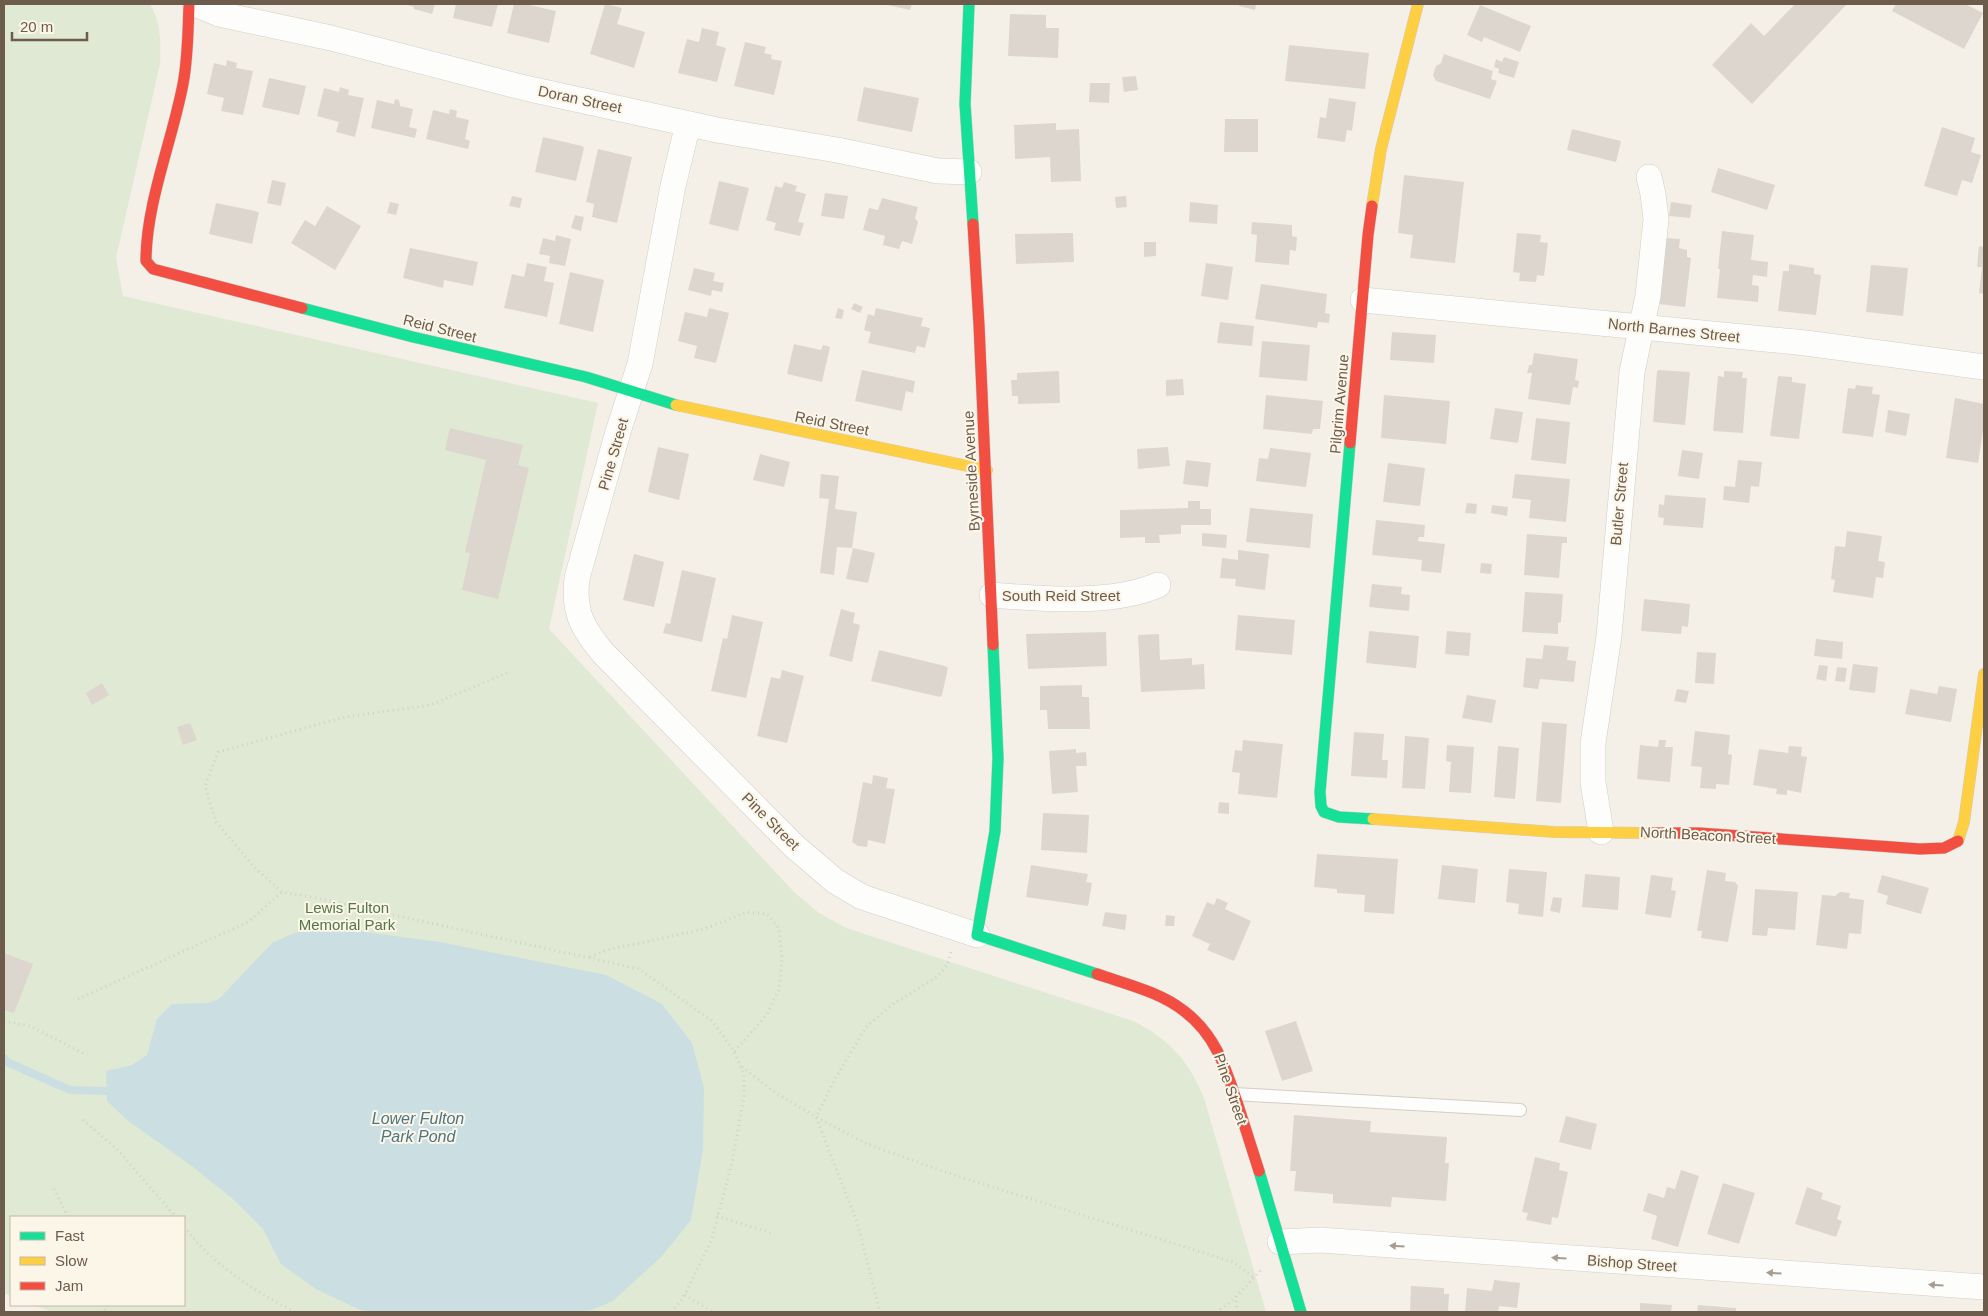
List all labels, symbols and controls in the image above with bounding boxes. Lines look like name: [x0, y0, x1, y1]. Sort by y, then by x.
scale bar: [12, 10, 88, 42]
text: 20 m: [20, 18, 53, 35]
street label: Doran Street: [537, 82, 624, 116]
street label: Reid Street: [402, 311, 479, 346]
street label: North Barnes Street: [1607, 315, 1742, 345]
street label: Pilgrim Avenue: [1326, 354, 1352, 454]
street label: Reid Street: [794, 407, 871, 439]
street label: Byrneside Avenue: [959, 410, 983, 532]
street label: Pine Street: [595, 415, 632, 492]
street label: Butler Street: [1607, 461, 1631, 546]
street label: South Reid Street: [1002, 587, 1121, 604]
street label: Pine Street: [739, 789, 804, 854]
street label: North Beacon Street: [1640, 823, 1777, 847]
park label: Lewis Fulton Memorial Park: [299, 899, 396, 933]
street label: Pine Street: [1211, 1051, 1251, 1128]
water label: Lower Fulton Park Pond: [372, 1110, 464, 1145]
legend: [10, 1216, 185, 1306]
text: Fast: [55, 1227, 85, 1244]
one-way arrow: [1389, 1242, 1405, 1250]
street label: Bishop Street: [1586, 1251, 1678, 1275]
text: Slow: [55, 1252, 88, 1269]
one-way arrow: [1551, 1253, 1567, 1261]
one-way arrow: [1765, 1269, 1781, 1277]
text: Jam: [55, 1277, 83, 1294]
one-way arrow: [1927, 1280, 1943, 1288]

